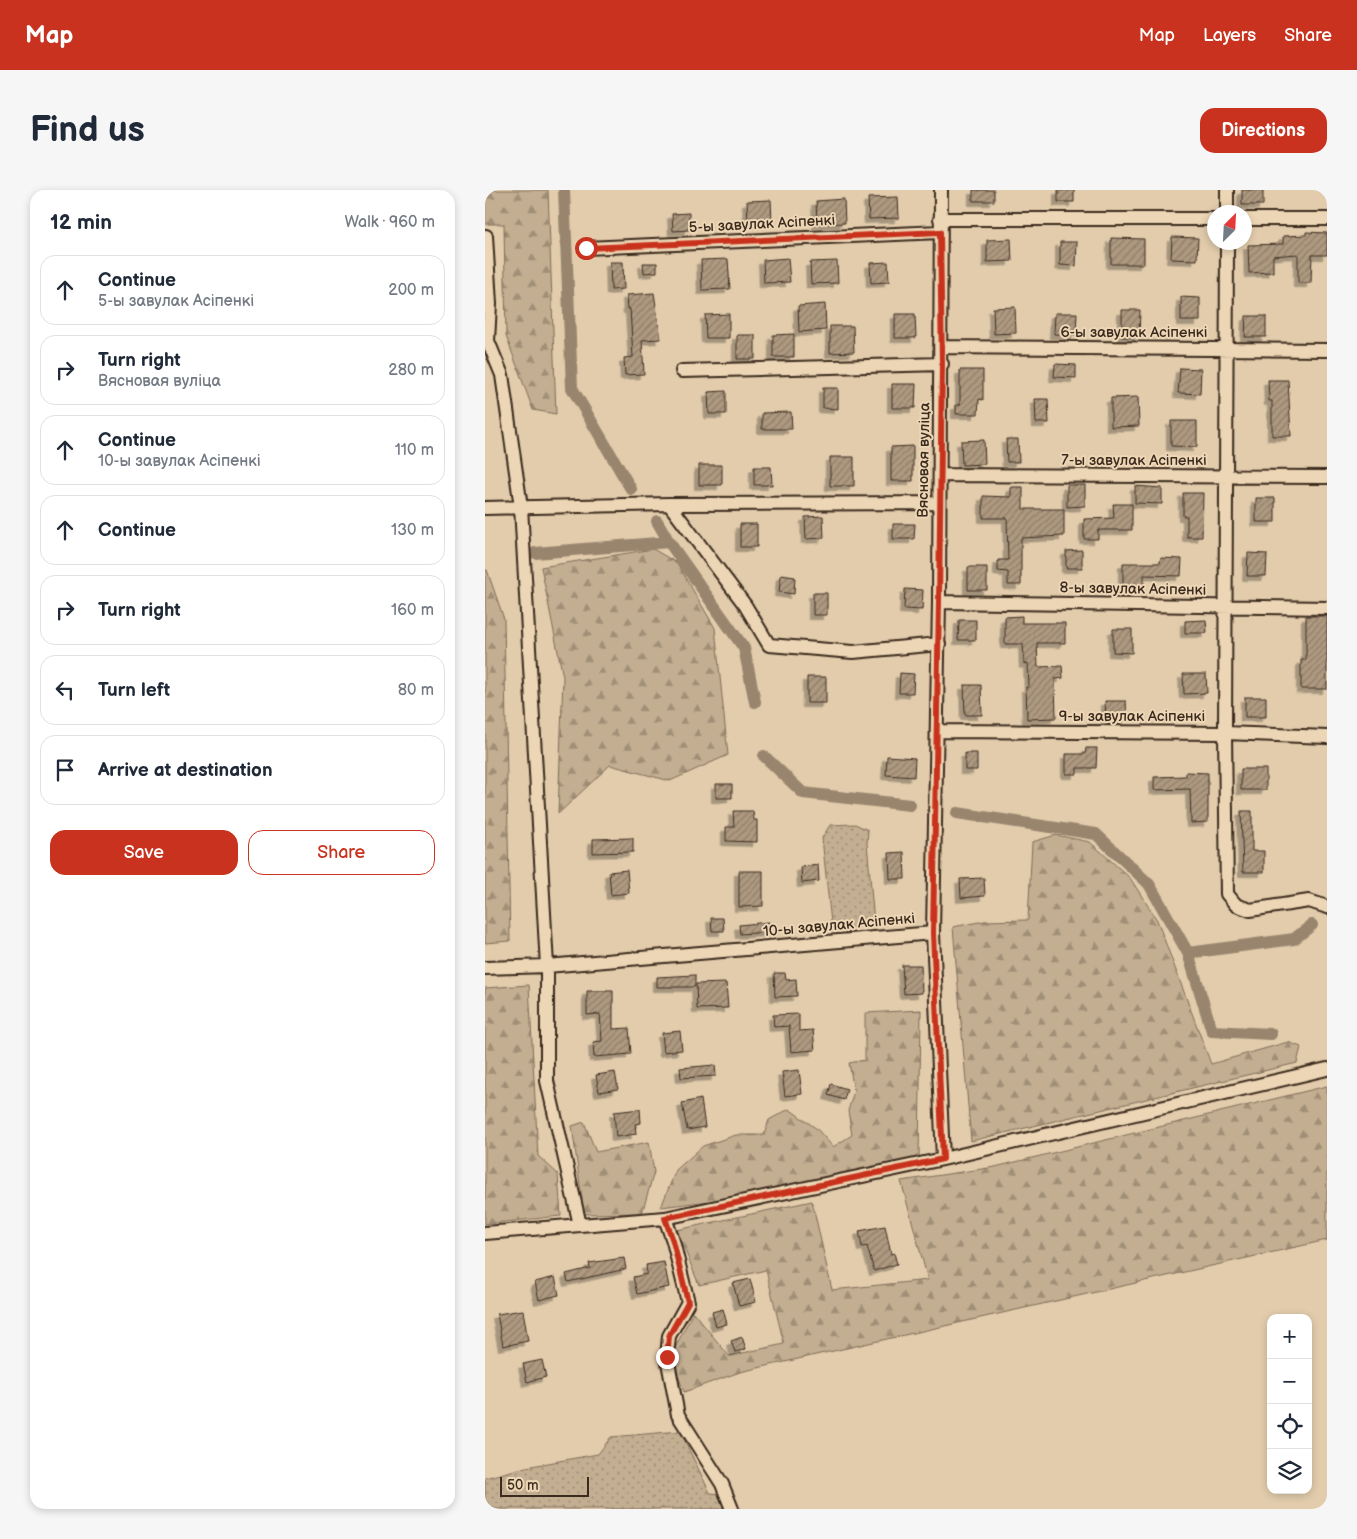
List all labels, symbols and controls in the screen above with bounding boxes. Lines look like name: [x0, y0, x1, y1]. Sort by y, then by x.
text: Map: [25, 21, 73, 50]
text: Map: [1139, 25, 1175, 46]
text: Layers: [1203, 25, 1256, 46]
text: Share: [1284, 25, 1332, 46]
button: Directions: [1200, 108, 1327, 153]
text: Find us: [30, 109, 145, 152]
north arrow: [1207, 205, 1252, 250]
text: 12 min: [50, 210, 112, 235]
street label: 5-ы завулак Асіпенкі: [688, 211, 836, 237]
text: Walk · 960 m: [344, 213, 435, 232]
route start: [575, 237, 598, 260]
text: Continue: [98, 269, 176, 292]
icon: ahead: [51, 276, 79, 304]
text: 200 m: [388, 281, 434, 300]
text: 5-ы завулак Асіпенкі: [98, 292, 254, 311]
street label: 6-ы завулак Асіпенкі: [1060, 323, 1208, 342]
text: Turn right: [98, 349, 181, 372]
icon: right: [51, 356, 79, 384]
text: 280 m: [388, 361, 434, 380]
text: Вясновая вуліца: [98, 372, 221, 391]
street label: Вясновая вуліца: [913, 402, 935, 518]
text: Continue: [98, 429, 176, 452]
icon: ahead: [51, 436, 79, 464]
text: 110 m: [395, 441, 434, 460]
street label: 7-ы завулак Асіпенкі: [1061, 451, 1207, 470]
text: 10-ы завулак Асіпенкі: [98, 452, 261, 471]
icon: ahead: [51, 516, 79, 544]
text: Continue: [98, 519, 176, 542]
text: 130 m: [391, 521, 434, 540]
street label: 8-ы завулак Асіпенкі: [1060, 578, 1206, 600]
icon: right: [51, 596, 79, 624]
text: Turn right: [98, 599, 181, 622]
text: 160 m: [391, 601, 434, 620]
icon: left: [51, 676, 79, 704]
text: Turn left: [98, 679, 170, 702]
text: 80 m: [398, 681, 434, 700]
street label: 9-ы завулак Асіпенкі: [1059, 707, 1205, 726]
icon: arrive: [51, 756, 79, 784]
text: Arrive at destination: [98, 759, 273, 782]
button: Save: [50, 830, 238, 875]
button: Share: [248, 830, 435, 875]
street label: 10-ы завулак Асіпенкі: [762, 909, 916, 941]
map controls: [1267, 1314, 1312, 1494]
button: +: [1267, 1314, 1312, 1359]
route end: [656, 1346, 679, 1369]
button: −: [1267, 1359, 1312, 1404]
button: locate: [1267, 1404, 1312, 1449]
button: layers: [1267, 1449, 1312, 1494]
scale bar: [500, 1474, 589, 1497]
text: 50 m: [507, 1477, 539, 1494]

